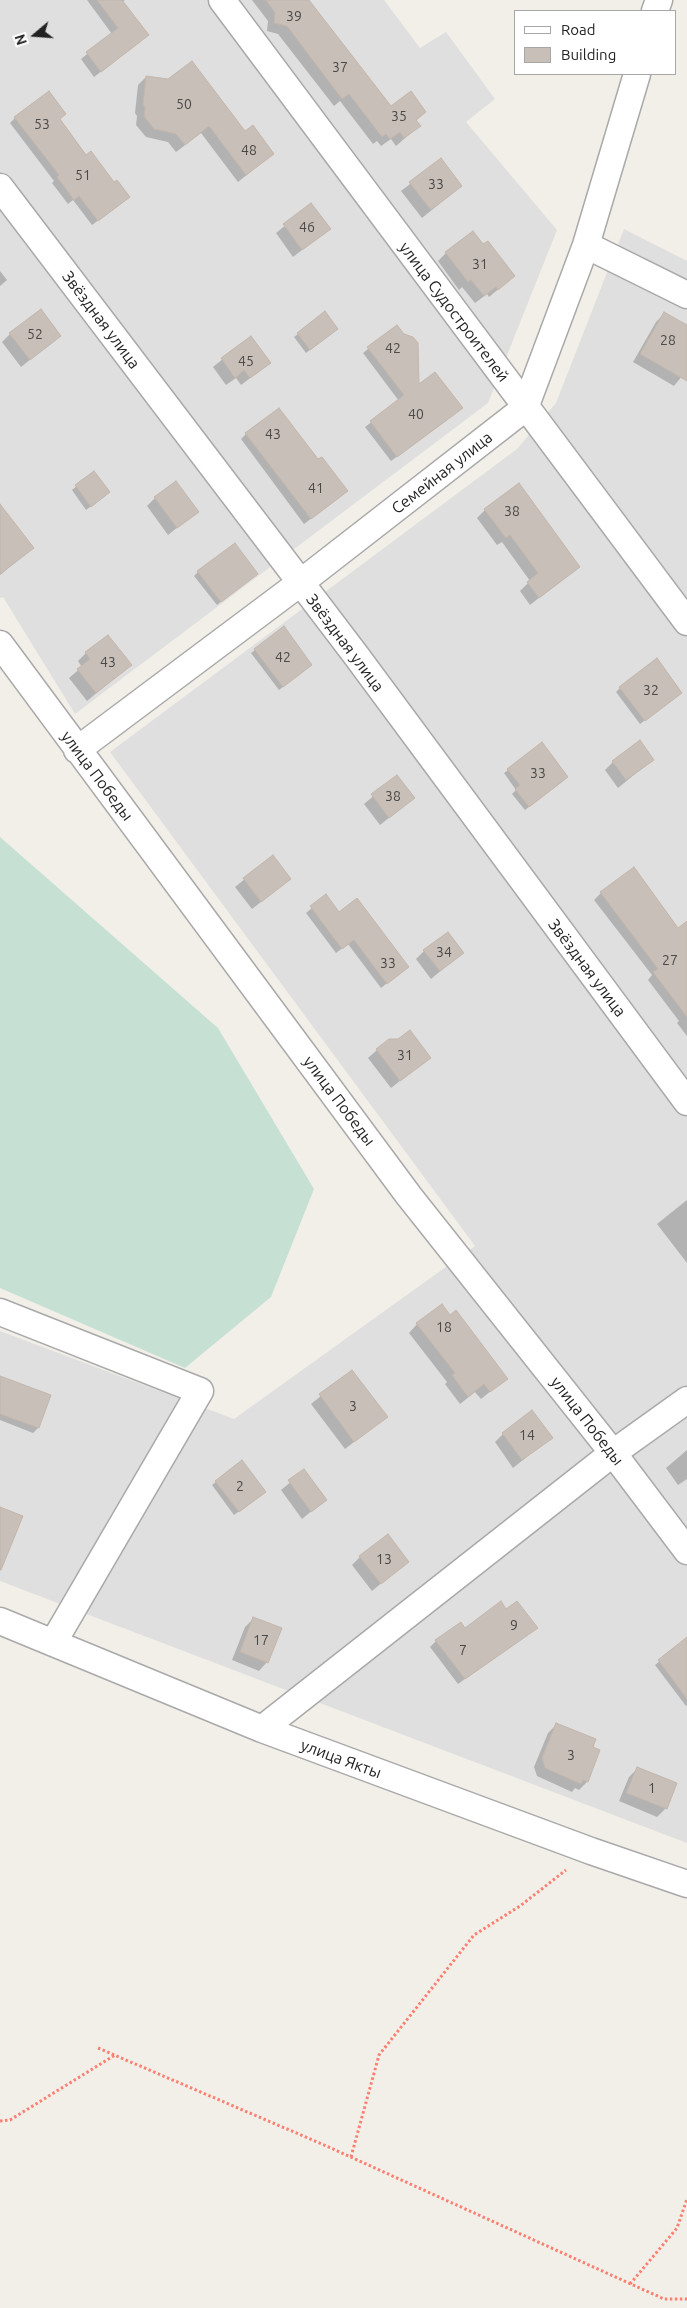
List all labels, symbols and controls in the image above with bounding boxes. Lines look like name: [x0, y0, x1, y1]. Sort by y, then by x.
house number: 39: [286, 8, 302, 24]
north arrow: [10, 10, 60, 60]
legend: [514, 10, 677, 75]
text: Road: [561, 21, 596, 38]
text: N: [12, 32, 30, 47]
text: Building: [561, 46, 616, 63]
house number: 37: [332, 59, 348, 75]
house number: 50: [176, 96, 192, 112]
house number: 35: [391, 108, 407, 124]
house number: 53: [34, 116, 50, 132]
house number: 48: [241, 142, 257, 158]
house number: 51: [75, 167, 91, 183]
house number: 33: [428, 176, 444, 192]
house number: 46: [299, 219, 315, 235]
street label: улица Судостроителей: [395, 238, 513, 386]
house number: 31: [472, 256, 488, 272]
street label: Звёздная улица: [58, 267, 144, 373]
house number: 52: [27, 326, 43, 342]
house number: 28: [660, 332, 676, 348]
house number: 42: [385, 340, 401, 356]
house number: 45: [238, 353, 254, 369]
house number: 40: [408, 406, 424, 422]
house number: 43: [265, 426, 281, 442]
street label: Семейная улица: [388, 428, 496, 518]
house number: 41: [308, 480, 324, 496]
house number: 38: [504, 503, 520, 519]
street label: Звёздная улица: [302, 590, 388, 696]
house number: 42: [275, 649, 291, 665]
house number: 43: [100, 654, 116, 670]
house number: 32: [643, 682, 659, 698]
street label: улица Победы: [57, 727, 137, 825]
house number: 33: [530, 765, 546, 781]
house number: 38: [385, 788, 401, 804]
street label: Звёздная улица: [544, 915, 630, 1021]
house number: 34: [436, 944, 452, 960]
house number: 27: [662, 952, 678, 968]
house number: 33: [380, 955, 396, 971]
house number: 31: [397, 1047, 413, 1063]
street label: улица Победы: [299, 1052, 379, 1150]
house number: 18: [436, 1319, 452, 1335]
street label: улица Победы: [546, 1373, 628, 1469]
house number: 3: [349, 1398, 357, 1414]
house number: 14: [519, 1427, 535, 1443]
house number: 2: [236, 1478, 244, 1494]
house number: 13: [376, 1551, 392, 1567]
house number: 9: [510, 1617, 518, 1633]
house number: 17: [253, 1632, 269, 1648]
house number: 7: [459, 1642, 467, 1658]
street label: улица Якты: [298, 1735, 384, 1783]
house number: 3: [567, 1747, 575, 1763]
house number: 1: [648, 1780, 656, 1796]

